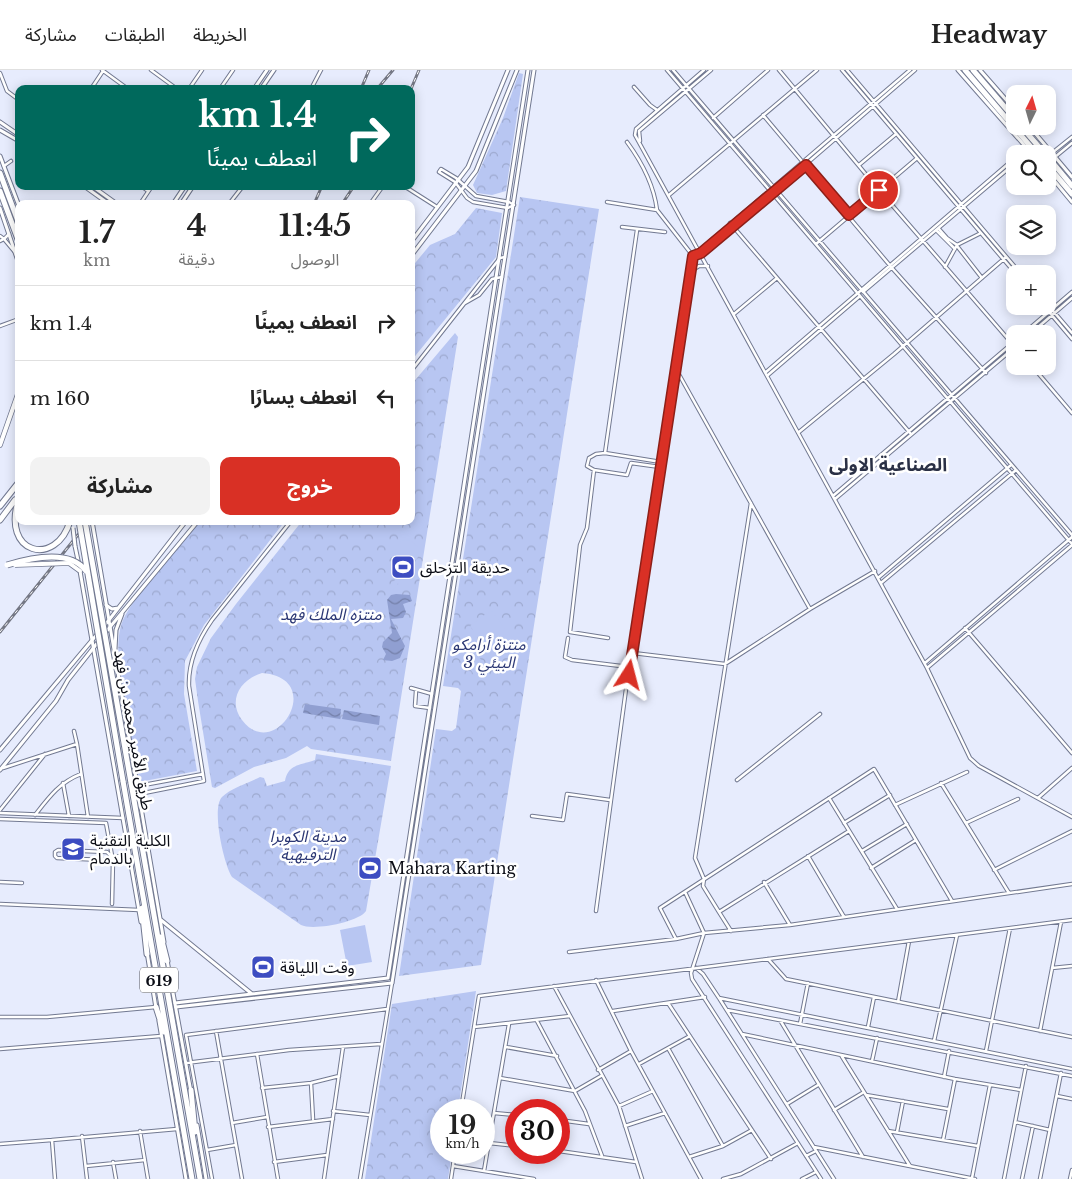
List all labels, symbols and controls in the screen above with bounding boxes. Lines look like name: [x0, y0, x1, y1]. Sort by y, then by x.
text: Headway: [931, 20, 1047, 49]
text: مشاركة: [25, 24, 77, 46]
text: الطبقات: [105, 24, 165, 46]
text: الخريطة: [193, 24, 247, 46]
north arrow: [1006, 85, 1056, 135]
map controls: [1006, 85, 1056, 375]
text: 1.4 km: [198, 93, 317, 136]
icon: right: [335, 105, 400, 170]
text: انعطف يمينًا: [207, 145, 317, 172]
button: search: [1006, 145, 1056, 195]
pin: [858, 169, 900, 211]
icon: arrive: [865, 176, 893, 204]
button: layers: [1006, 205, 1056, 255]
text: 4: [187, 207, 207, 244]
text: 11:45: [279, 207, 351, 244]
text: 1.7: [79, 214, 115, 251]
text: دقيقة: [179, 249, 215, 269]
text: الوصول: [291, 249, 339, 269]
text: km: [83, 250, 110, 270]
button: +: [1006, 265, 1056, 315]
icon: right: [372, 309, 400, 337]
text: انعطف يمينًا: [255, 311, 357, 334]
text: 1.4 km: [30, 312, 92, 335]
button: −: [1006, 325, 1056, 375]
icon: left: [372, 384, 400, 412]
text: انعطف يسارًا: [250, 386, 357, 409]
text: 160 m: [30, 387, 90, 410]
district label: الصناعية الاولى: [829, 454, 947, 476]
button: مشاركة: [30, 457, 210, 515]
button: خروج: [220, 457, 400, 515]
sports icon: حديقة التزحلق: [390, 554, 416, 580]
place label: حديقة التزحلق: [420, 557, 510, 578]
park label: منتزه الملك فهد: [280, 604, 382, 624]
park label: منتزة أرامكو البيئي 3: [452, 634, 526, 676]
street label: طريق الأمير محمد بن فهد: [109, 648, 158, 812]
position arrow: [602, 648, 654, 700]
park label: مدينة الكوبرا الترفيهية: [269, 826, 347, 864]
place label: الكلية التقنية بالدمام: [90, 830, 170, 871]
school or university icon: الكلية التقنية بالدمام: [60, 836, 86, 862]
sports icon: Mahara Karting: [357, 855, 383, 881]
place label: Mahara Karting: [388, 858, 517, 878]
sports icon: وقت اللياقة: [250, 954, 276, 980]
place label: وقت اللياقة: [280, 957, 355, 977]
road number: 619: [140, 968, 178, 992]
speed limit sign: 30: [505, 1099, 570, 1164]
text: 19: [449, 1110, 476, 1141]
text: km/h: [445, 1136, 480, 1151]

